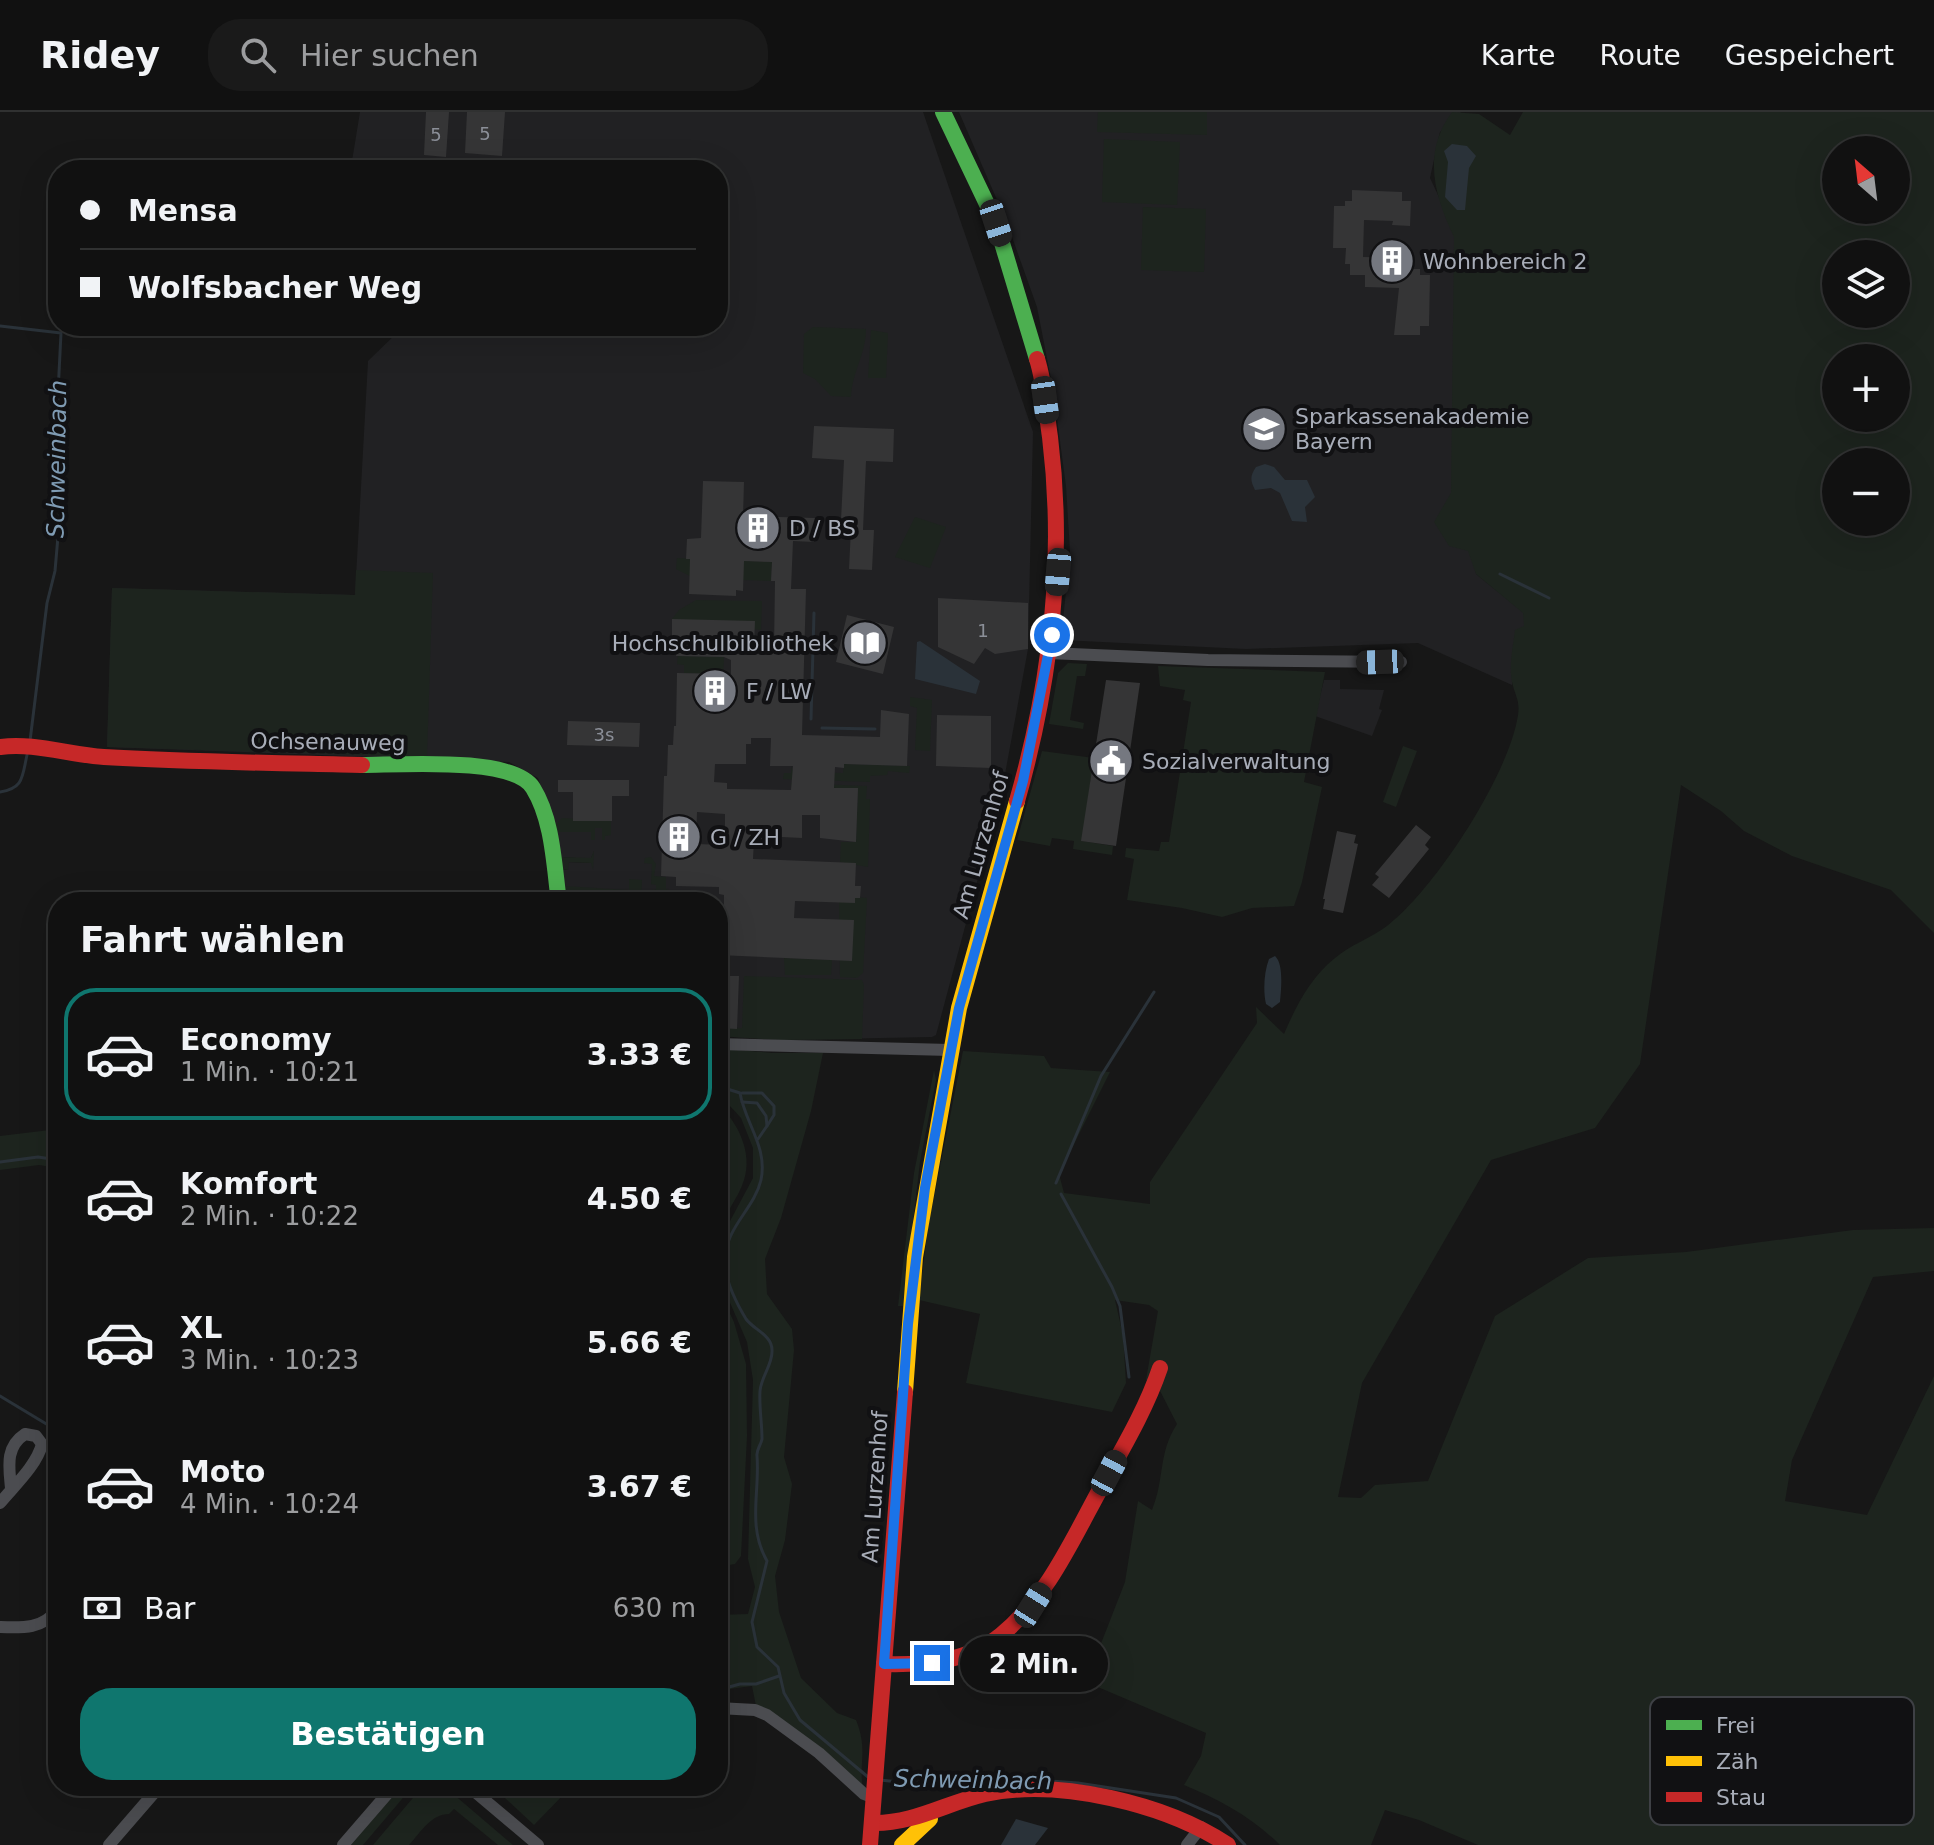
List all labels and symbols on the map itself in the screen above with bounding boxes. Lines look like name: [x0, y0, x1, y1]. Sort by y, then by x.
house number: 5: [479, 123, 491, 144]
house number: 5: [430, 124, 442, 145]
north arrow: [1822, 136, 1910, 224]
car: [977, 196, 1015, 250]
building icon: Wohnbereich 2: [1368, 237, 1416, 285]
place label: Wohnbereich 2: [1423, 249, 1588, 274]
car: [1030, 375, 1060, 425]
water label: Schweinbach: [42, 380, 72, 538]
place label: Sparkassenakademie Bayern: [1295, 404, 1530, 454]
school or university icon: Sparkassenakademie Bayern: [1240, 405, 1288, 453]
building icon: D / BS: [734, 504, 782, 552]
place label: D / BS: [789, 516, 856, 541]
car: [1044, 547, 1072, 597]
route start: [1034, 617, 1070, 653]
library icon: Hochschulbibliothek: [841, 619, 889, 667]
house number: 1: [977, 620, 989, 641]
place label: Hochschulbibliothek: [612, 631, 834, 656]
car: [1356, 649, 1404, 675]
building icon: F / LW: [691, 667, 739, 715]
place label: F / LW: [746, 679, 812, 704]
house number: 3s: [594, 724, 614, 745]
street label: Ochsenauweg: [250, 728, 406, 756]
public building icon: Sozialverwaltung: [1087, 737, 1135, 785]
place label: Sozialverwaltung: [1142, 749, 1330, 774]
street label: Am Lurzenhof: [948, 767, 1014, 922]
building icon: G / ZH: [655, 813, 703, 861]
place label: G / ZH: [710, 825, 780, 850]
street label: Am Lurzenhof: [857, 1409, 893, 1564]
car: [1087, 1446, 1131, 1500]
car: [1010, 1578, 1056, 1632]
callout: 2 Min.: [960, 1635, 1108, 1691]
route end: [914, 1645, 950, 1681]
legend: [1650, 1697, 1914, 1825]
text: Frei: [1716, 1713, 1755, 1738]
text: Zäh: [1716, 1749, 1759, 1774]
water label: Schweinbach: [894, 1765, 1052, 1795]
text: Stau: [1716, 1785, 1766, 1810]

